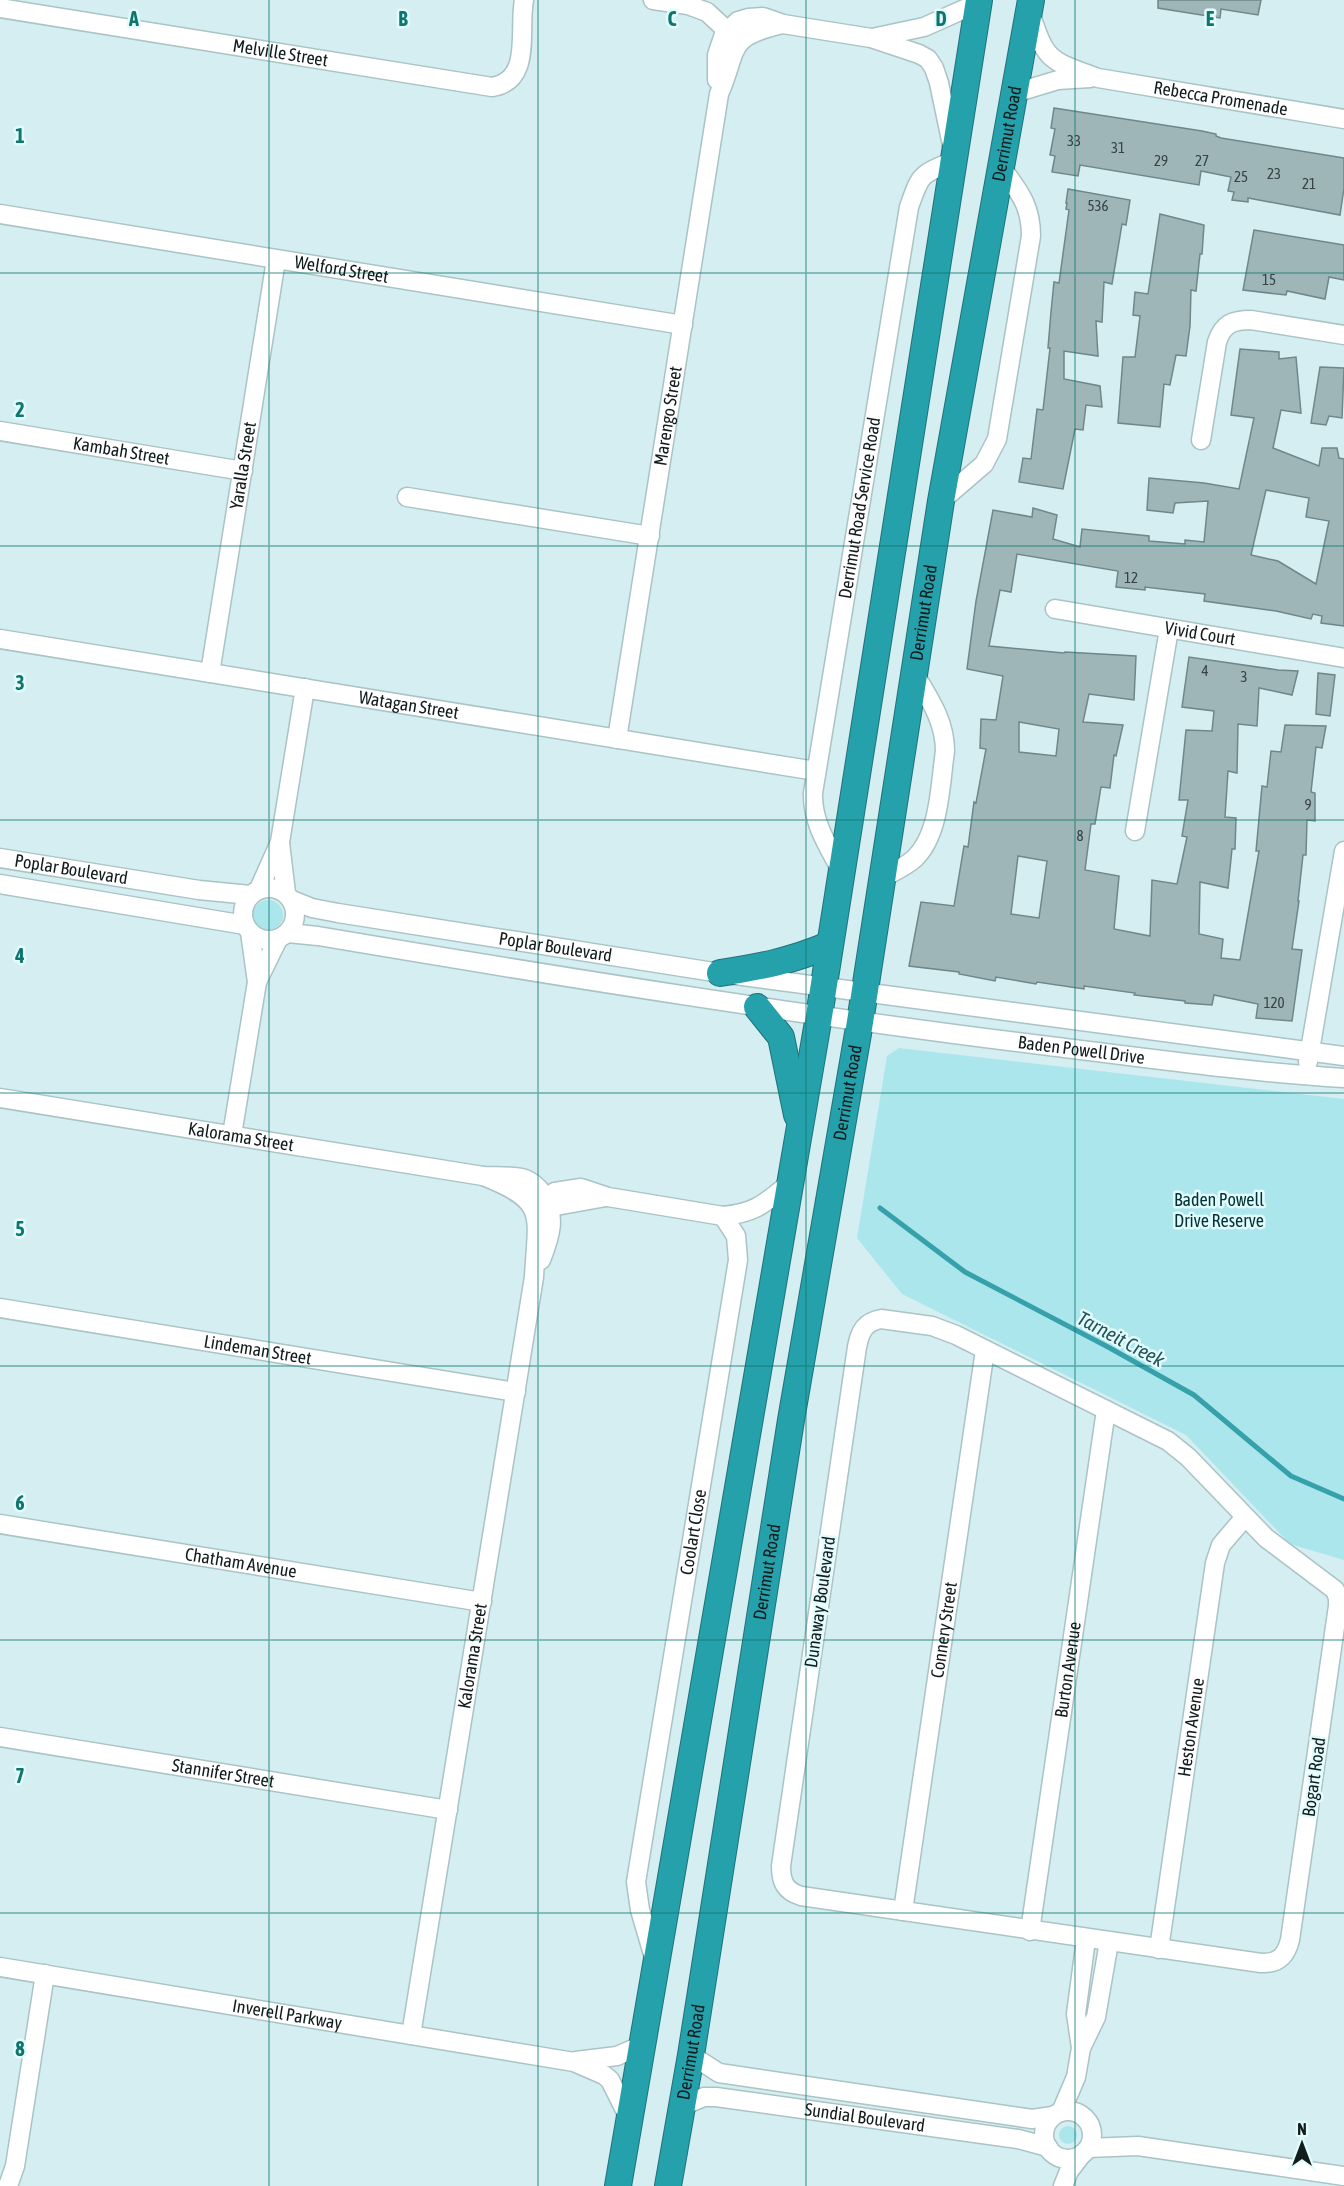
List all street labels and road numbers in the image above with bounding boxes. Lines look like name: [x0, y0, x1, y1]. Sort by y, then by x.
street label: Melville Street: [231, 35, 330, 71]
street label: Rebecca Promenade: [1152, 76, 1289, 119]
street label: Derrimut Road: [988, 84, 1025, 183]
street label: Welford Street: [293, 251, 390, 287]
street label: Marengo Street: [649, 365, 686, 467]
street label: Derrimut Road Service Road: [834, 415, 884, 600]
street label: Yaralla Street: [225, 420, 260, 511]
street label: Kambah Street: [72, 432, 171, 469]
street label: Derrimut Road: [905, 563, 941, 662]
street label: Vivid Court: [1163, 617, 1237, 649]
street label: Watagan Street: [357, 686, 460, 723]
street label: Poplar Boulevard: [13, 849, 129, 888]
street label: Poplar Boulevard: [497, 927, 614, 966]
street label: Baden Powell Drive: [1017, 1031, 1146, 1068]
street label: Derrimut Road: [829, 1043, 866, 1142]
street label: Kalorama Street: [187, 1118, 295, 1155]
street label: Lindeman Street: [202, 1330, 313, 1369]
street label: Coolart Close: [676, 1488, 710, 1577]
street label: Derrimut Road: [749, 1522, 784, 1621]
street label: Dunaway Boulevard: [800, 1535, 839, 1669]
street label: Chatham Avenue: [184, 1543, 298, 1582]
street label: Connery Street: [926, 1580, 961, 1679]
street label: Kalorama Street: [453, 1602, 491, 1710]
street label: Burton Avenue: [1050, 1620, 1085, 1719]
street label: Heston Avenue: [1173, 1676, 1208, 1778]
street label: Bogart Road: [1298, 1736, 1329, 1818]
street label: Stannifer Street: [171, 1754, 276, 1792]
street label: Inverell Parkway: [231, 1995, 344, 2033]
street label: Derrimut Road: [672, 2003, 709, 2101]
street label: Sundial Boulevard: [803, 2098, 926, 2136]

